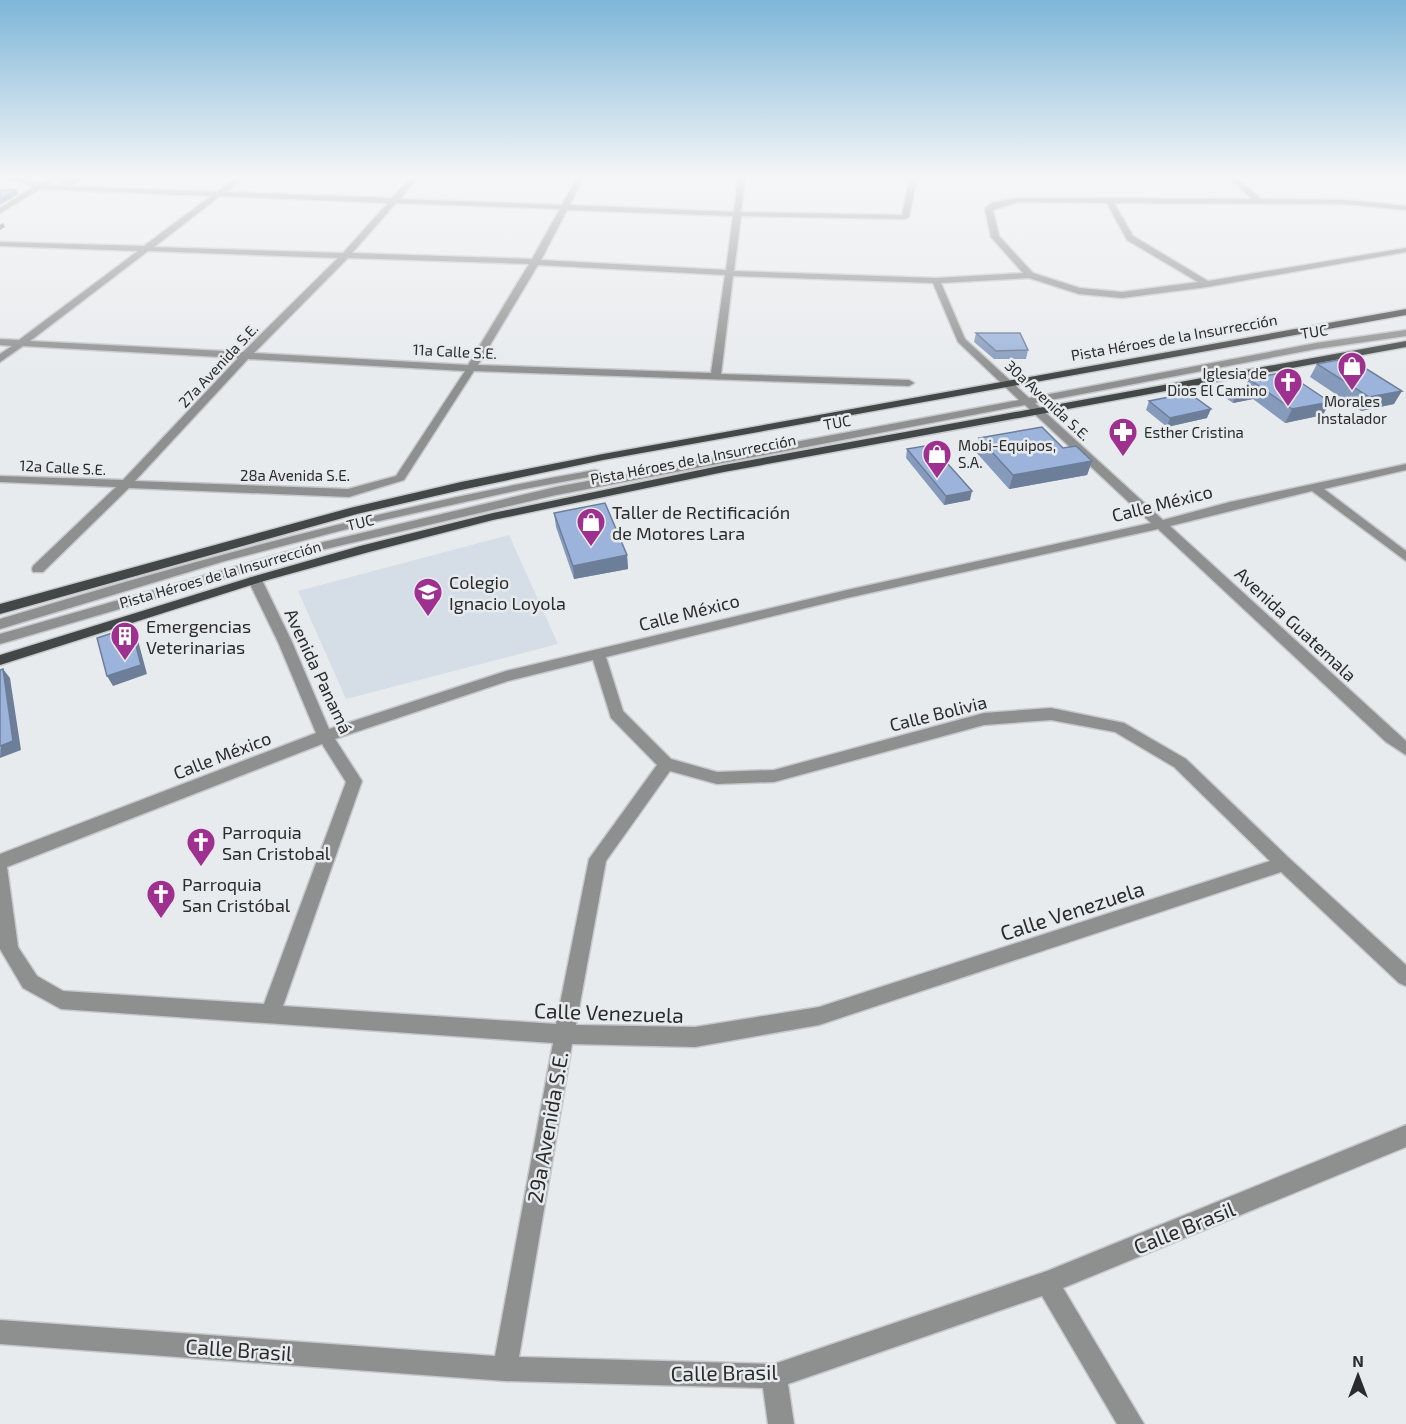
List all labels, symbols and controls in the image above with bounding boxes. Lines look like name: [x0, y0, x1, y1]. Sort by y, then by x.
street label: Pista Héroes de la Insurrección: [1069, 310, 1279, 364]
street label: 27a Avenida S.E.: [174, 319, 262, 411]
street label: TUC: [1299, 320, 1329, 342]
street label: 11a Calle S.E.: [412, 340, 498, 362]
shop icon: Morales Instalador: [1336, 350, 1368, 392]
street label: 30a Avenida S.E.: [1002, 356, 1094, 444]
place label: Iglesia de Dios El Camino: [1167, 364, 1267, 399]
church icon: Iglesia de Dios El Camino: [1272, 366, 1304, 408]
place label: Morales Instalador: [1317, 392, 1387, 427]
street label: TUC: [822, 411, 852, 433]
pharmacy icon: Esther Cristina: [1107, 416, 1139, 458]
place label: Esther Cristina: [1144, 423, 1244, 441]
street label: Pista Héroes de la Insurrección: [589, 430, 797, 488]
place label: Mobi-Equipos, S.A.: [958, 436, 1056, 471]
shop icon: Mobi-Equipos, S.A.: [921, 438, 953, 480]
street label: 12a Calle S.E.: [19, 456, 107, 478]
street label: 28a Avenida S.E.: [240, 466, 350, 484]
street label: Calle México: [1109, 480, 1215, 526]
place label: Taller de Rectificación de Motores Lara: [612, 501, 790, 544]
shop icon: Taller de Rectificación de Motores Lara: [575, 506, 607, 548]
street label: TUC: [345, 510, 376, 534]
street label: Pista Héroes de la Insurrección: [117, 537, 323, 611]
street label: Avenida Guatemala: [1231, 562, 1361, 686]
place label: Colegio Ignacio Loyola: [449, 571, 566, 614]
school or university icon: Colegio Ignacio Loyola: [412, 576, 444, 618]
street label: Calle México: [636, 589, 742, 635]
street label: Avenida Panamá: [280, 605, 358, 737]
place label: Emergencias Veterinarias: [146, 615, 251, 658]
building icon: Emergencias Veterinarias: [109, 620, 141, 662]
street label: Calle Bolivia: [887, 690, 989, 736]
street label: Calle México: [170, 726, 274, 784]
place label: Parroquia San Cristobal: [222, 821, 331, 864]
church icon: Parroquia San Cristobal: [185, 826, 217, 868]
place label: Parroquia San Cristóbal: [182, 873, 291, 916]
street label: Calle Venezuela: [997, 875, 1147, 945]
church icon: Parroquia San Cristóbal: [145, 878, 177, 920]
street label: Calle Venezuela: [534, 997, 684, 1027]
street label: 29a Avenida S.E.: [521, 1049, 573, 1205]
street label: Calle Brasil: [1130, 1195, 1239, 1259]
street label: Calle Brasil: [185, 1333, 294, 1365]
north arrow: [1328, 1346, 1388, 1406]
text: N: [1352, 1351, 1364, 1370]
street label: Calle Brasil: [670, 1359, 778, 1385]

